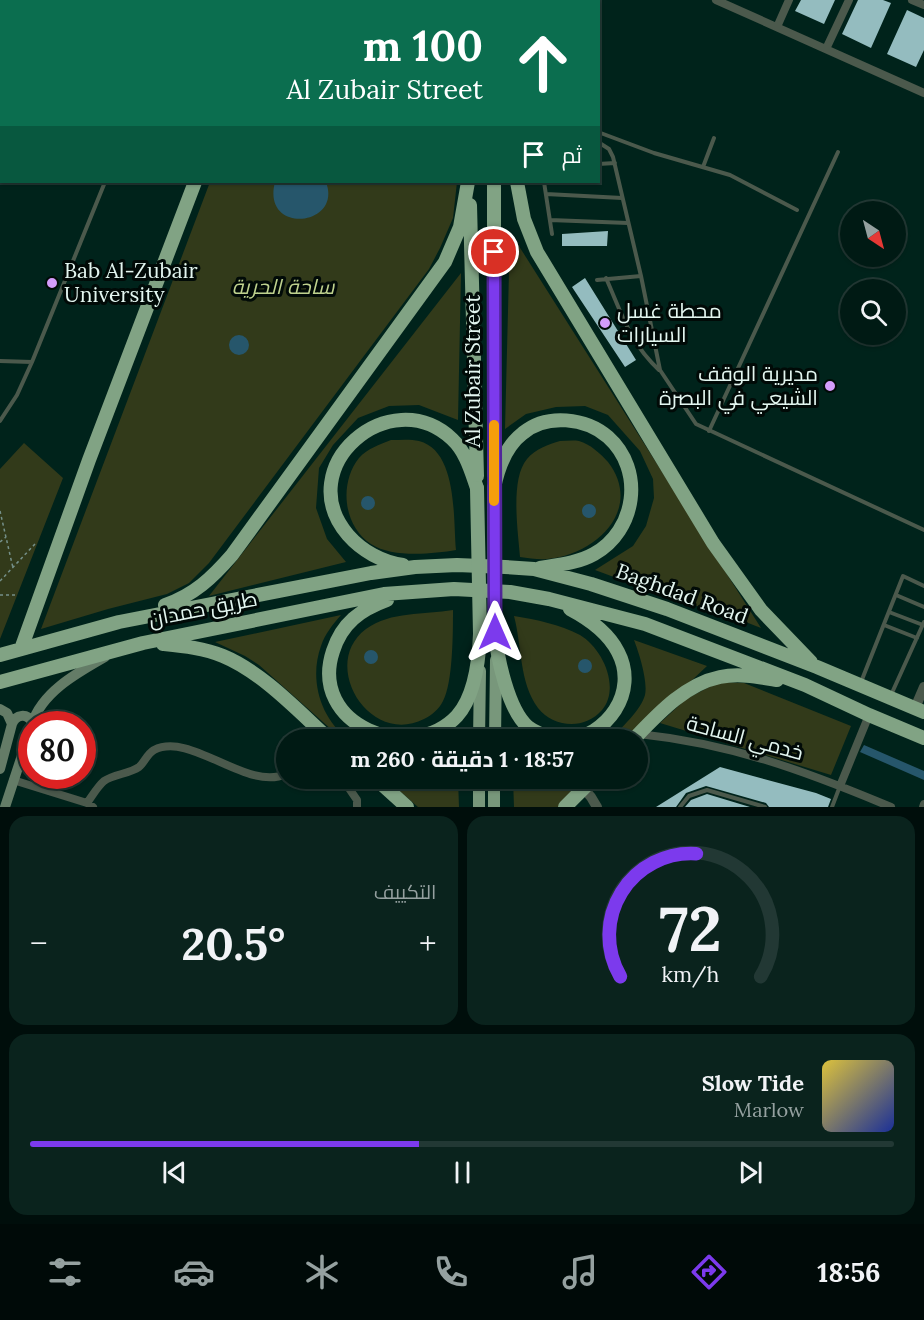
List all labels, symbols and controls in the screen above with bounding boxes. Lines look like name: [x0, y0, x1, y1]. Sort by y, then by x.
text: 100 m: [363, 19, 483, 73]
icon: ahead: [504, 24, 582, 102]
text: Al Zubair Street: [286, 72, 483, 106]
icon: arrive: [517, 138, 550, 171]
text: ثم: [562, 141, 582, 169]
north arrow: [840, 201, 906, 267]
map controls: [840, 201, 906, 345]
pin: [468, 226, 519, 277]
icon: arrive: [477, 235, 510, 268]
place label: Bab Al-Zubair University: [64, 257, 197, 308]
park label: ساحة الحرية: [232, 273, 335, 300]
marker: Bab Al-Zubair University: [45, 276, 59, 290]
button: search: [840, 279, 906, 345]
street label: Al Zubair Street: [459, 294, 486, 448]
place label: محطة غسل السيارات: [617, 297, 722, 348]
marker: محطة غسل السيارات: [598, 316, 612, 330]
place label: مديرية الوقف الشيعي في البصرة: [659, 360, 818, 414]
marker: مديرية الوقف الشيعي في البصرة: [823, 379, 837, 393]
street label: Baghdad Road: [612, 557, 752, 630]
street label: طريق حمدان: [146, 585, 260, 632]
position arrow: [463, 600, 527, 664]
street label: خدمي الساحة: [683, 709, 807, 769]
speed limit sign: 80: [18, 711, 96, 789]
text: 18:57 · 1 دقيقة · 260 m: [350, 745, 574, 773]
text: التكييف: [374, 879, 437, 904]
text: 72: [659, 888, 722, 968]
text: 20.5°: [181, 915, 285, 972]
text: −: [30, 922, 48, 964]
text: +: [419, 922, 436, 964]
text: km/h: [662, 961, 720, 989]
text: Slow Tide: [702, 1069, 804, 1097]
text: Marlow: [734, 1097, 804, 1122]
icon: previous: [158, 1156, 191, 1189]
icon: pause: [446, 1156, 479, 1189]
icon: next: [734, 1156, 767, 1189]
icon: filters: [44, 1251, 86, 1293]
icon: car: [173, 1251, 215, 1293]
icon: climate: [301, 1251, 343, 1293]
icon: phone: [430, 1251, 472, 1293]
icon: music: [559, 1251, 601, 1293]
icon: directions: [688, 1251, 730, 1293]
text: 18:56: [817, 1255, 881, 1289]

